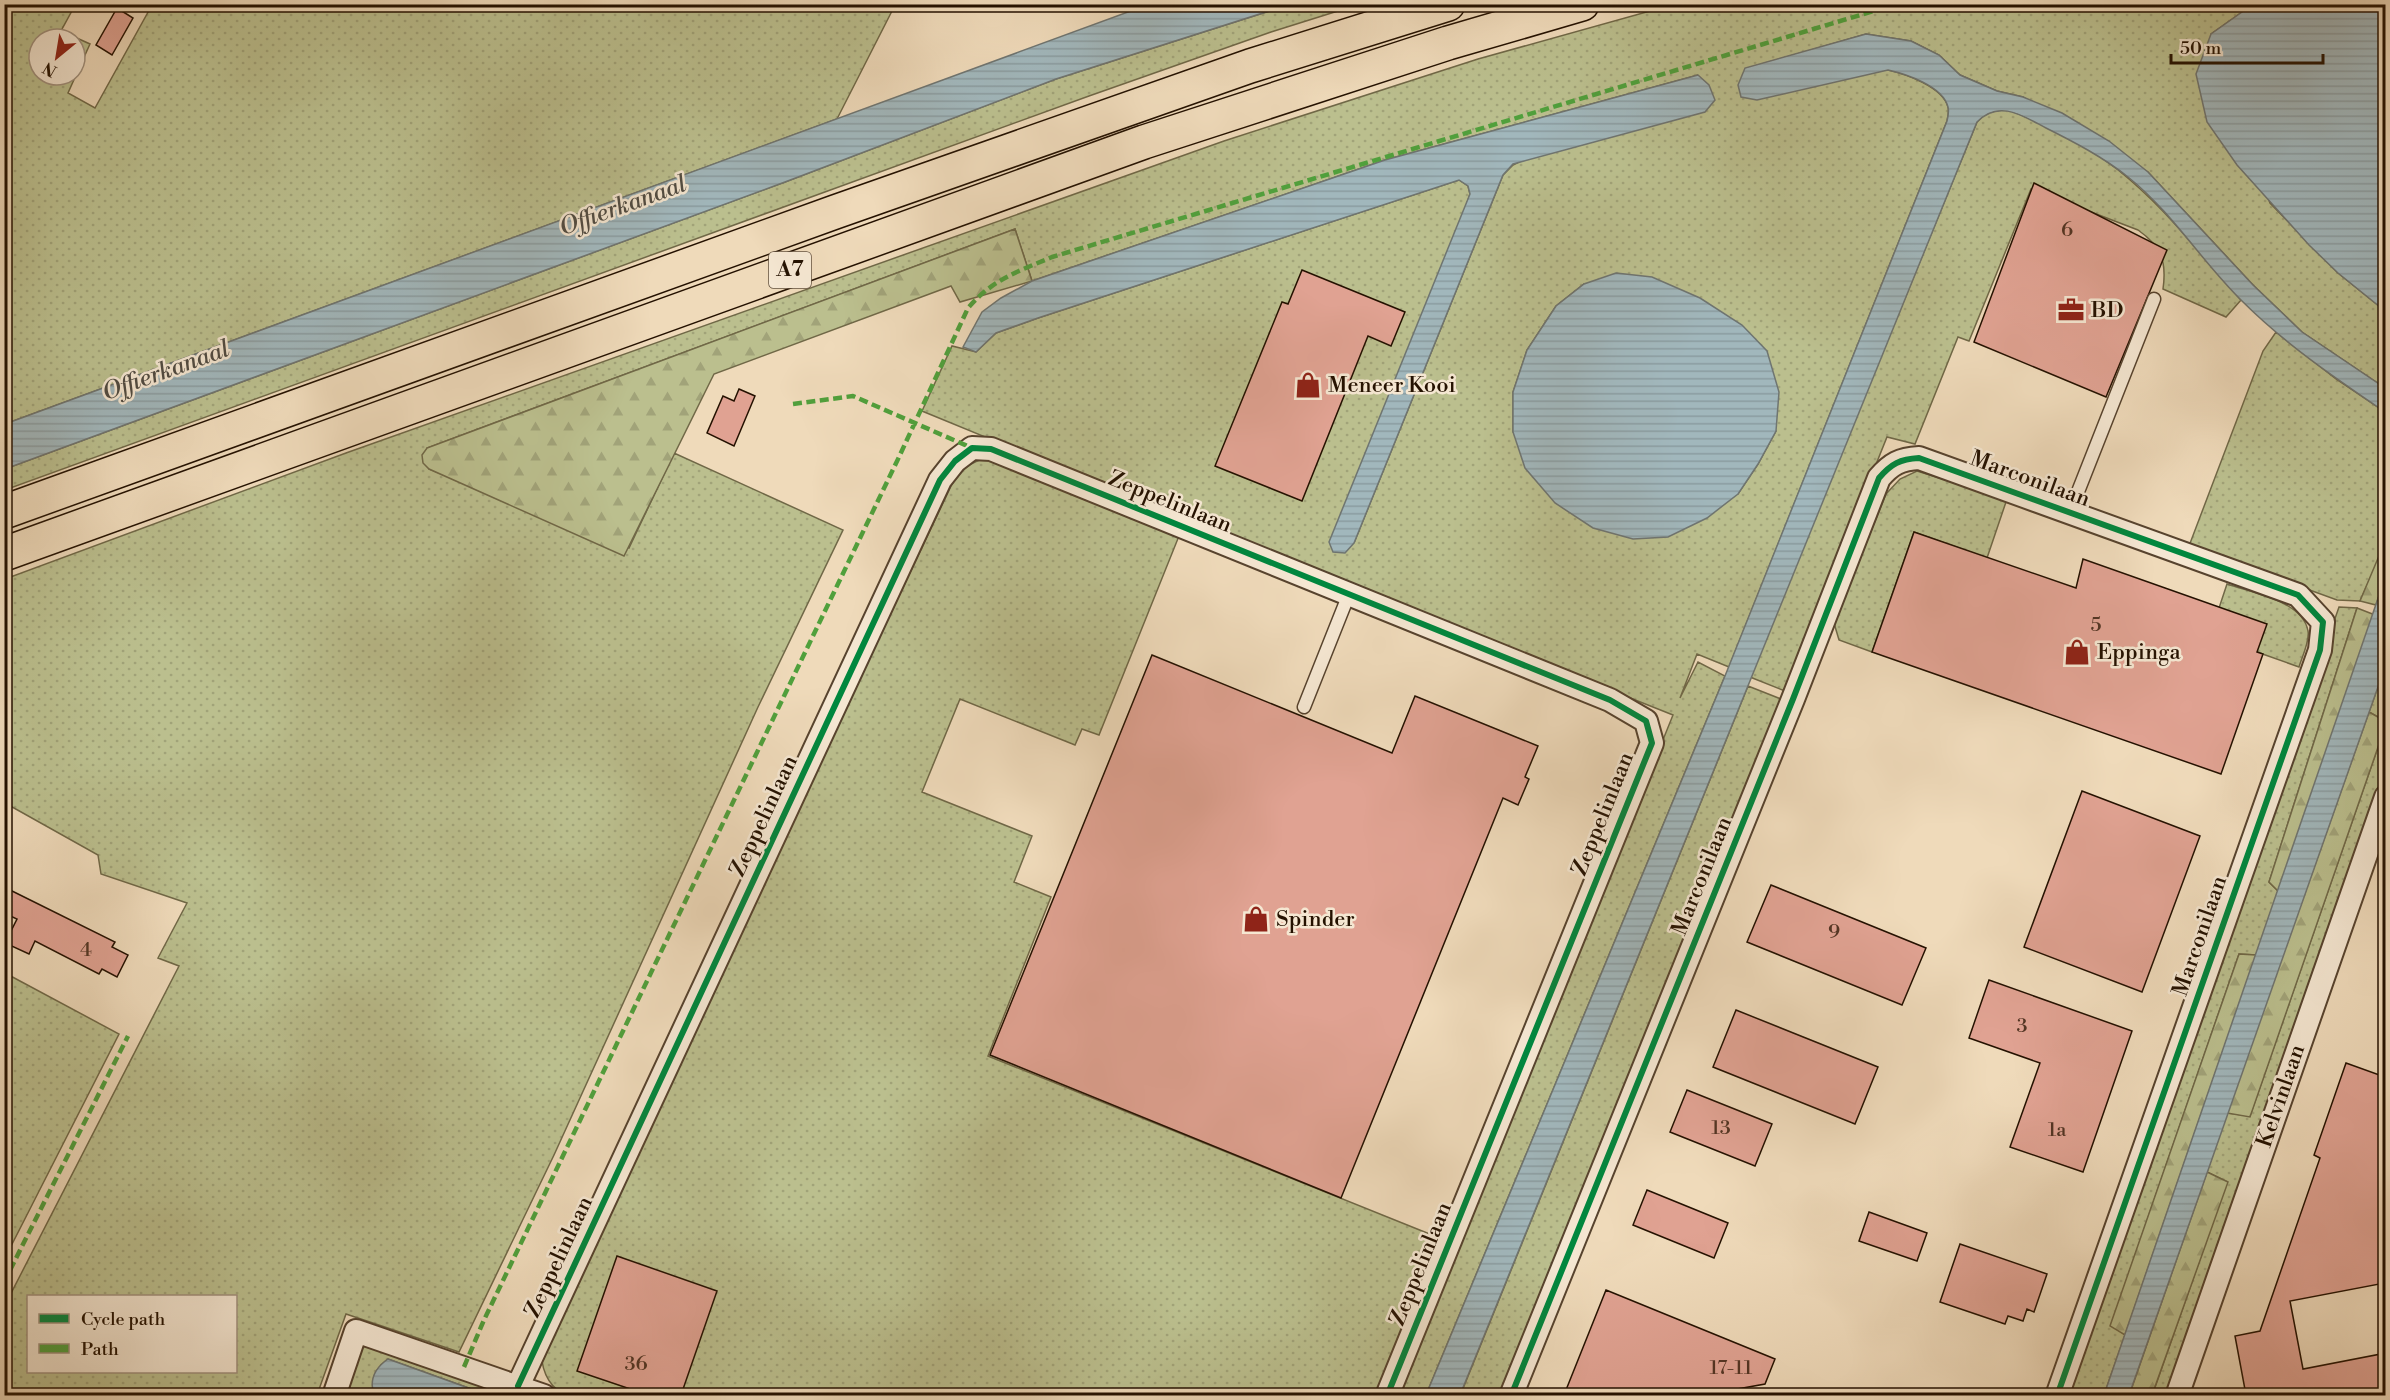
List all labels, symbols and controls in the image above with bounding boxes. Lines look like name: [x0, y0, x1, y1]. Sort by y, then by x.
north arrow: [27, 27, 87, 87]
scale bar: [2171, 27, 2322, 65]
text: 50 m: [2180, 37, 2222, 60]
text: N: [39, 57, 60, 81]
water label: Offierkanaal: [555, 169, 691, 243]
house number: 6: [2061, 218, 2073, 243]
road number: A7: [769, 252, 811, 288]
office icon: BD: [2056, 295, 2086, 325]
place label: BD: [2090, 297, 2124, 324]
water label: Offierkanaal: [98, 334, 234, 408]
shop icon: Meneer Kooi: [1293, 370, 1323, 400]
place label: Meneer Kooi: [1328, 372, 1456, 399]
street label: Marconilaan: [1966, 445, 2094, 513]
street label: Zeppelinlaan: [1104, 465, 1236, 539]
house number: 5: [2090, 613, 2102, 638]
shop icon: Eppinga: [2062, 637, 2092, 667]
place label: Eppinga: [2097, 639, 2181, 666]
street label: Zeppelinlaan: [1566, 748, 1640, 880]
street label: Zeppelinlaan: [724, 751, 804, 881]
street label: Marconilaan: [1666, 813, 1738, 939]
street label: Marconilaan: [2167, 872, 2233, 1000]
shop icon: Spinder: [1241, 904, 1271, 934]
place label: Spinder: [1276, 906, 1355, 933]
house number: 9: [1828, 920, 1840, 945]
house number: 4: [80, 938, 92, 963]
house number: 3: [2016, 1014, 2028, 1039]
street label: Kelvinlaan: [2251, 1041, 2311, 1151]
house number: 13: [1711, 1116, 1731, 1141]
house number: 1a: [2048, 1118, 2067, 1143]
street label: Zeppelinlaan: [519, 1192, 599, 1322]
street label: Zeppelinlaan: [1384, 1198, 1458, 1330]
legend: [27, 1295, 237, 1373]
text: Cycle path: [81, 1308, 165, 1331]
text: Path: [81, 1338, 119, 1361]
house number: 36: [624, 1352, 648, 1377]
house number: 17-11: [1710, 1356, 1753, 1381]

